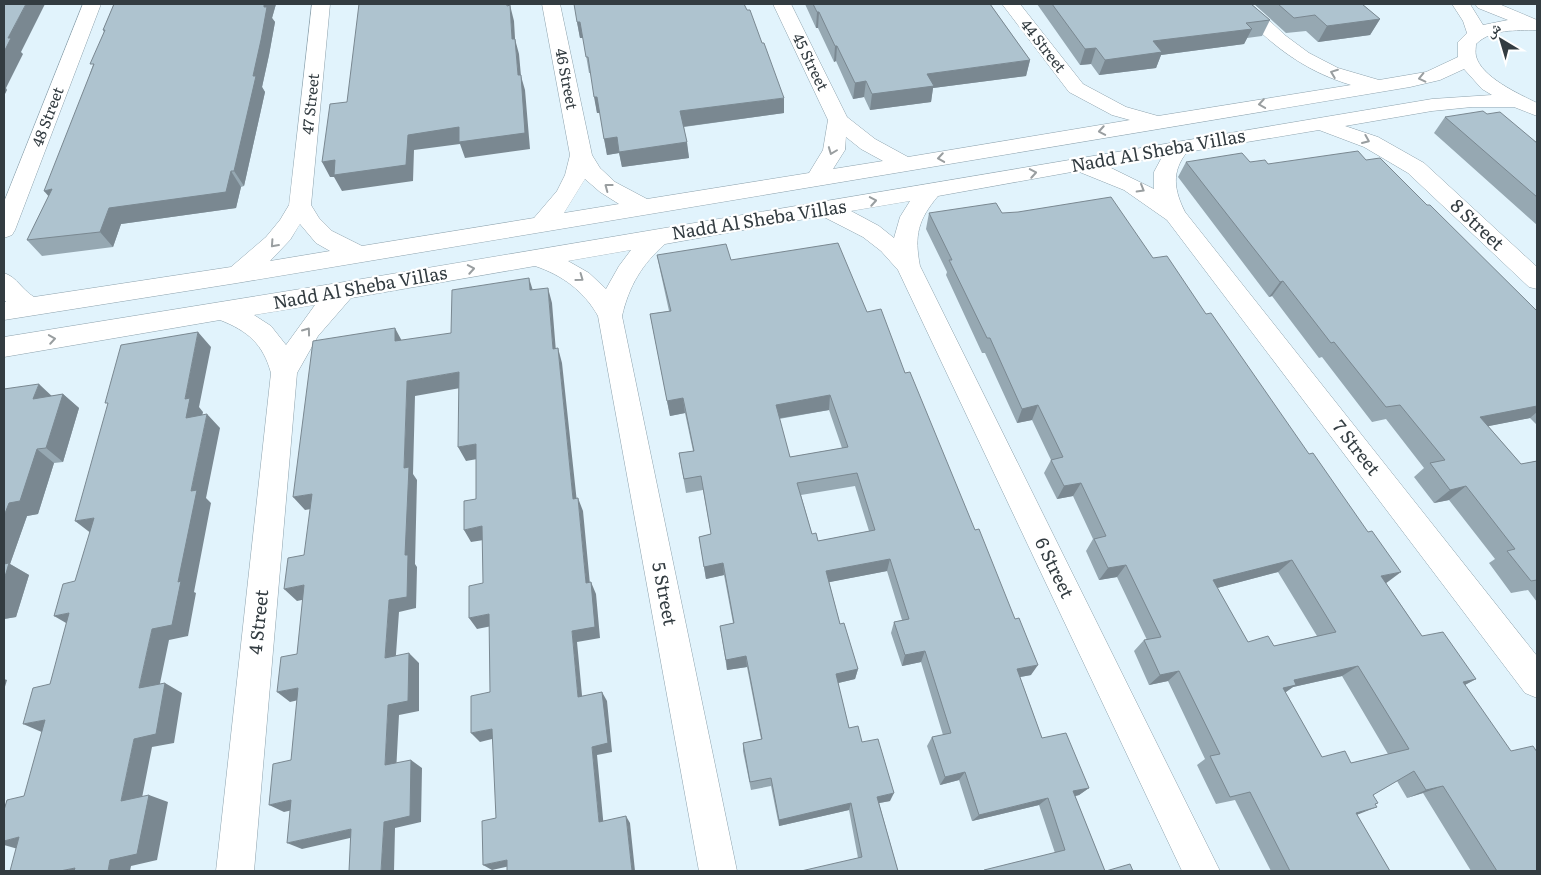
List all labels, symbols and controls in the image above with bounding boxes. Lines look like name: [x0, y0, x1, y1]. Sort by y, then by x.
street label: 44 Street: [1016, 13, 1072, 77]
north arrow: [1476, 15, 1526, 65]
text: ش: [1480, 16, 1505, 41]
street label: 45 Street: [787, 29, 835, 94]
street label: 46 Street: [550, 46, 585, 111]
one-way arrow: [1330, 68, 1339, 79]
street label: 47 Street: [295, 72, 324, 136]
one-way arrow: [1418, 73, 1427, 83]
street label: 48 Street: [25, 83, 69, 150]
one-way arrow: [1258, 99, 1266, 109]
street label: Nadd Al Sheba Villas: [1069, 121, 1247, 178]
one-way arrow: [1097, 125, 1106, 135]
one-way arrow: [1361, 134, 1370, 145]
one-way arrow: [828, 146, 838, 155]
one-way arrow: [937, 152, 946, 162]
one-way arrow: [1029, 168, 1037, 179]
one-way arrow: [1135, 183, 1144, 193]
one-way arrow: [604, 184, 613, 193]
street label: Nadd Al Sheba Villas: [670, 191, 848, 246]
street label: 8 Street: [1445, 192, 1512, 256]
one-way arrow: [868, 196, 877, 206]
one-way arrow: [271, 239, 280, 248]
street label: Nadd Al Sheba Villas: [271, 258, 449, 315]
one-way arrow: [467, 265, 476, 275]
one-way arrow: [574, 272, 584, 281]
one-way arrow: [301, 327, 310, 337]
one-way arrow: [47, 334, 56, 344]
street label: 7 Street: [1327, 413, 1388, 481]
street label: 6 Street: [1029, 532, 1082, 603]
street label: 5 Street: [646, 560, 685, 629]
street label: 4 Street: [241, 587, 274, 656]

